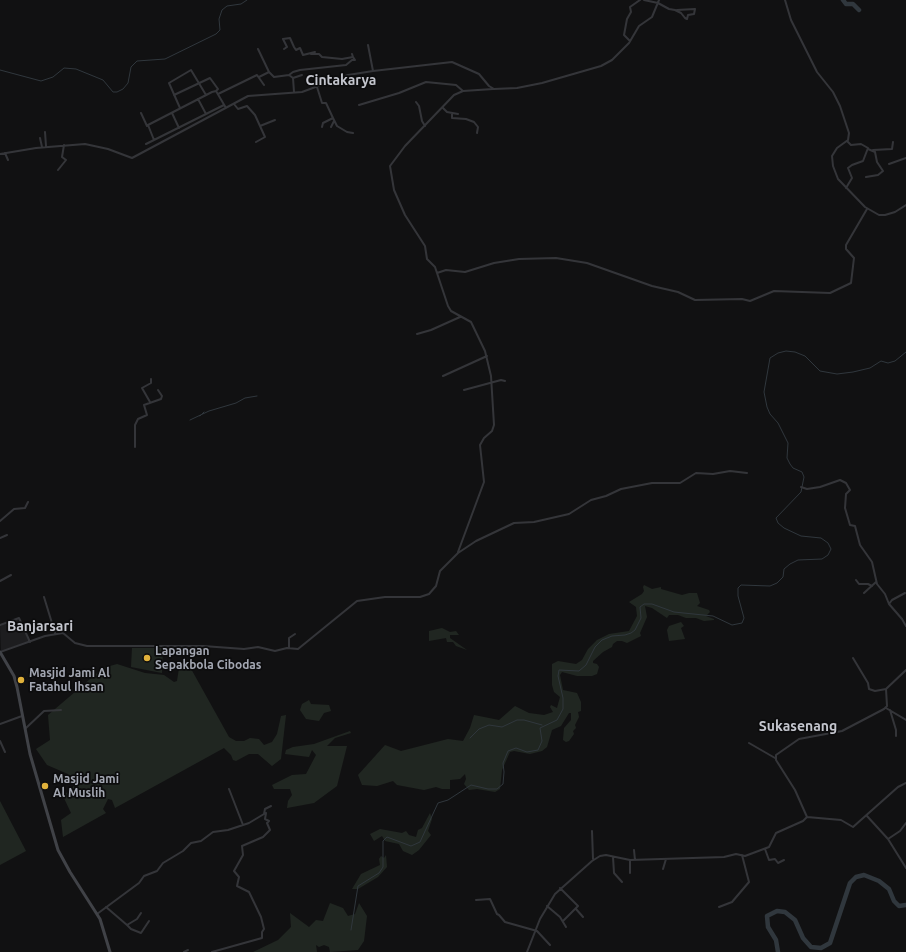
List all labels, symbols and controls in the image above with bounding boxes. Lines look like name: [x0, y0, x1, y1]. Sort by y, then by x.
district label: Cintakarya: [306, 72, 376, 88]
district label: Banjarsari: [7, 618, 73, 634]
place label: Lapangan Sepakbola Cibodas: [155, 644, 261, 672]
marker: Lapangan Sepakbola Cibodas: [142, 653, 152, 663]
place label: Masjid Jami Al Fatahul Ihsan: [29, 666, 110, 694]
marker: Masjid Jami Al Fatahul Ihsan: [16, 675, 26, 685]
district label: Sukasenang: [759, 718, 837, 734]
place label: Masjid Jami Al Muslih: [53, 772, 119, 800]
marker: Masjid Jami Al Muslih: [40, 781, 50, 791]

